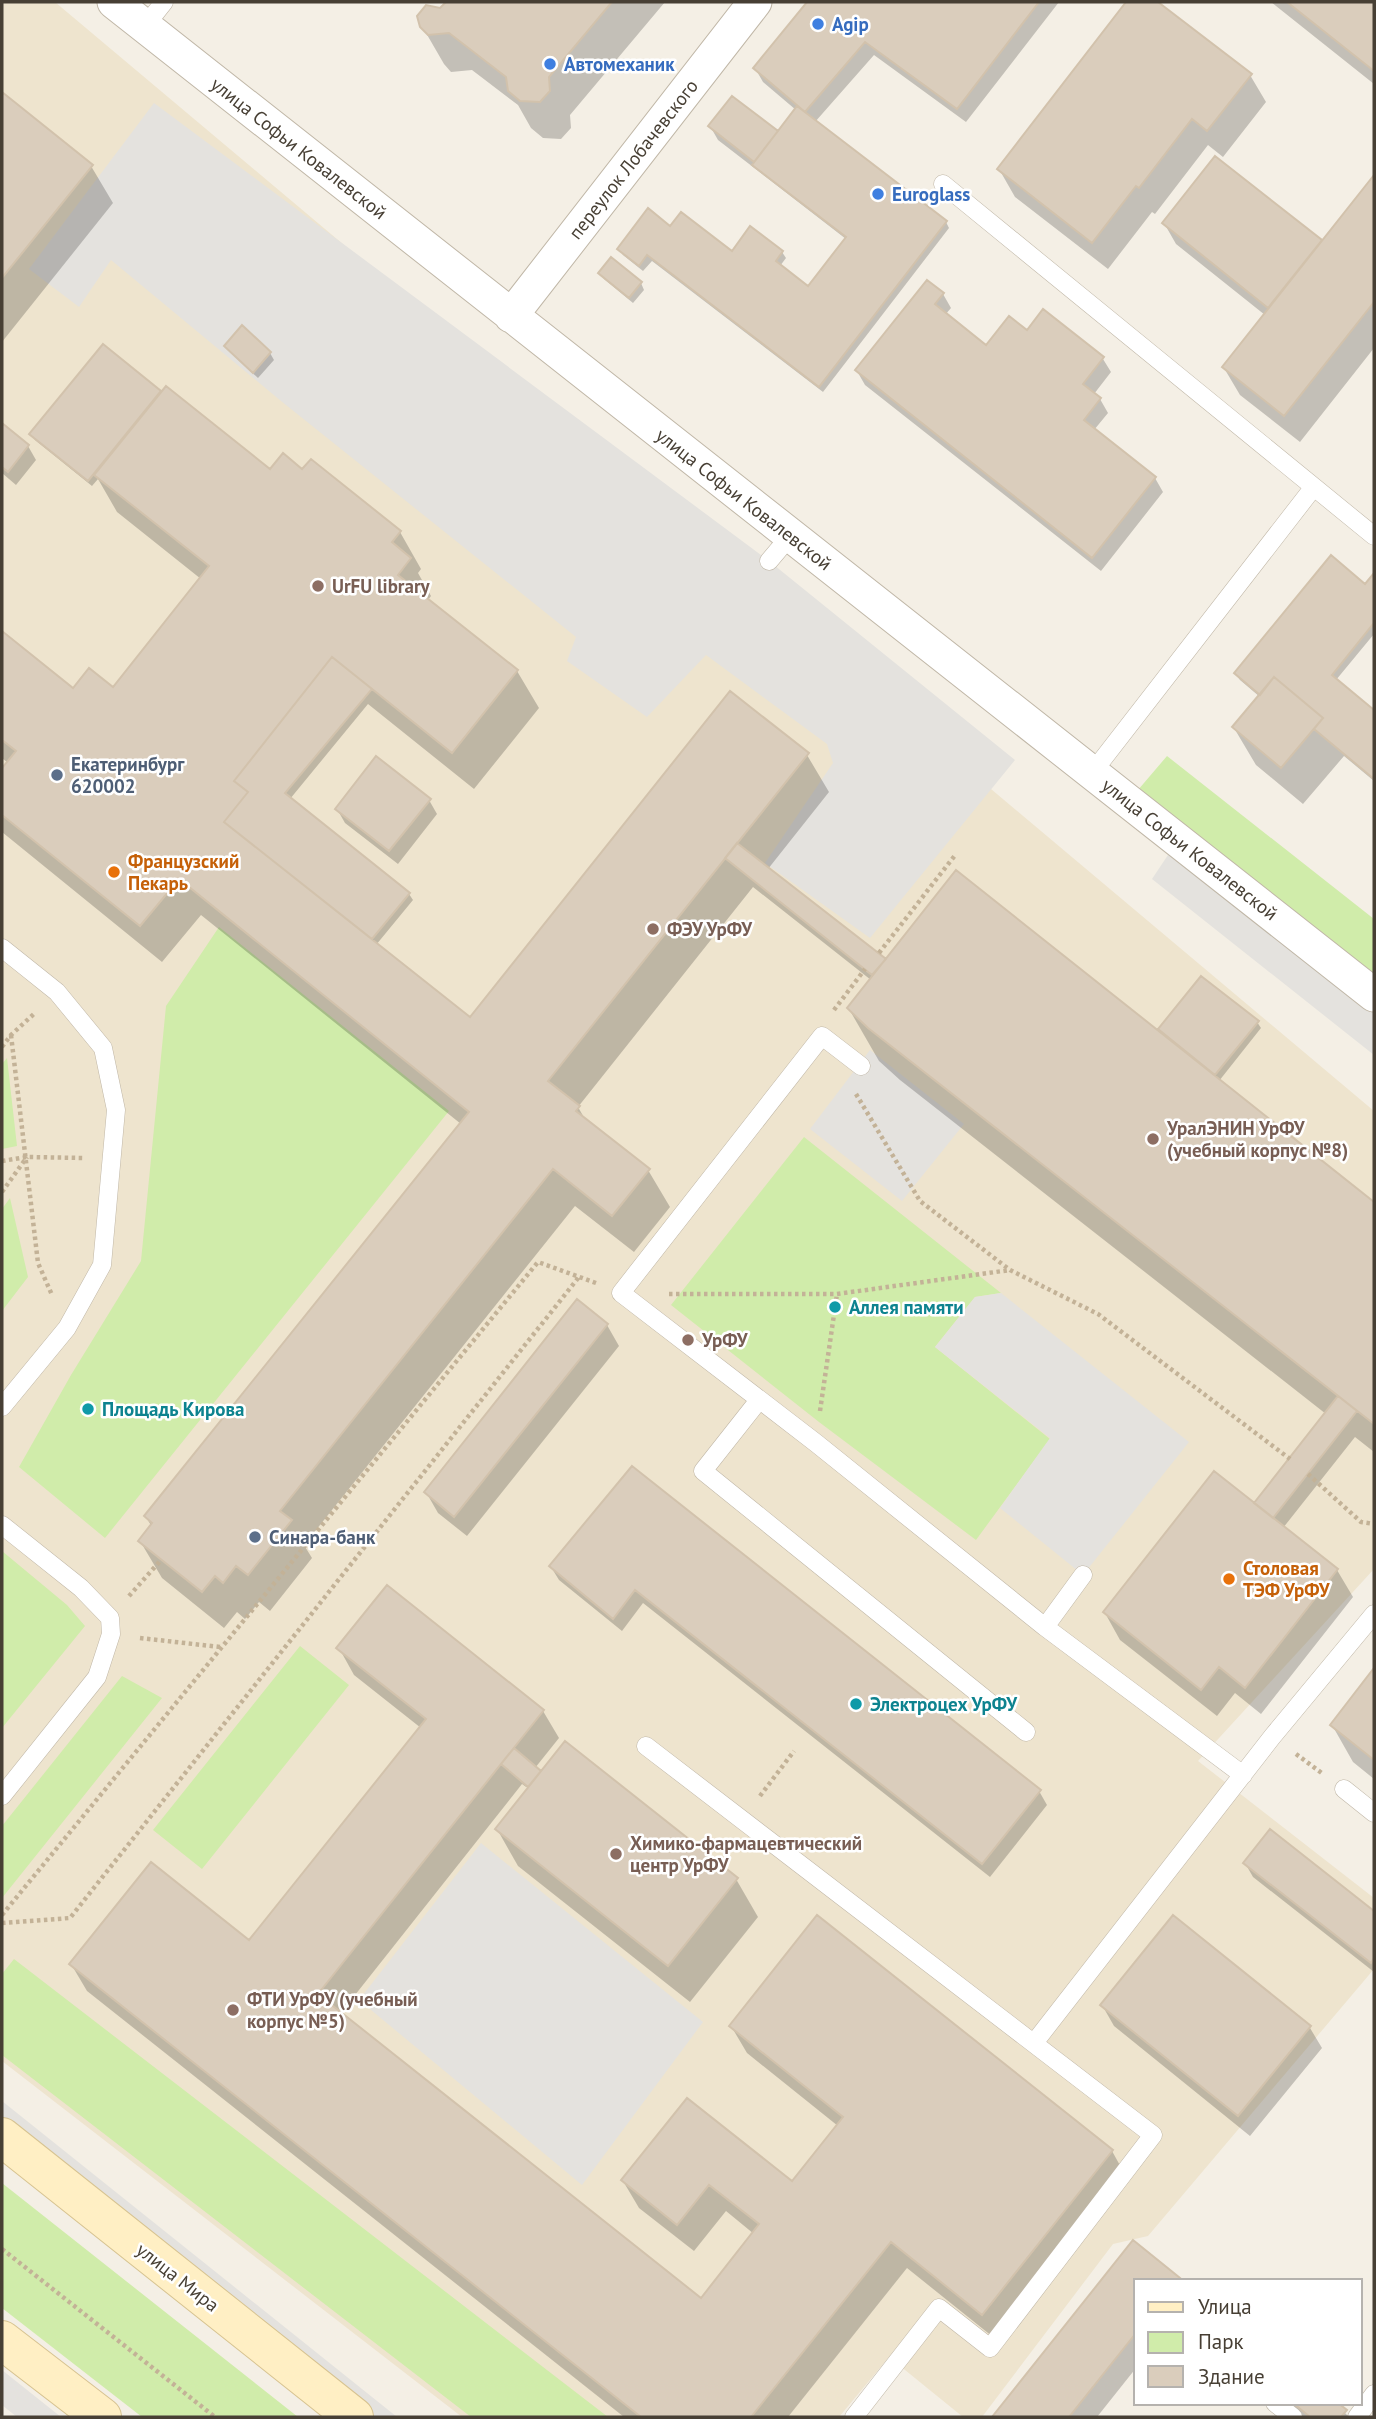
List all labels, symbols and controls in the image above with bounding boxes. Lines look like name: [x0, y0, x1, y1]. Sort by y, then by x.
place label: Agip: [832, 12, 869, 36]
marker: Agip: [810, 16, 826, 32]
place label: Автомеханик: [564, 52, 675, 76]
marker: Автомеханик: [542, 56, 558, 72]
street label: улица Софьи Ковалевской: [206, 72, 392, 224]
street label: переулок Лобачевского: [563, 74, 703, 244]
place label: Euroglass: [892, 182, 970, 206]
marker: Euroglass: [870, 186, 886, 202]
street label: улица Софьи Ковалевской: [651, 423, 837, 575]
place label: UrFU library: [332, 574, 431, 598]
marker: UrFU library: [310, 578, 326, 594]
place label: Екатеринбург 620002: [71, 752, 185, 798]
marker: Екатеринбург 620002: [49, 767, 65, 783]
street label: улица Софьи Ковалевской: [1097, 773, 1283, 925]
place label: Французский Пекарь: [128, 849, 239, 895]
marker: Французский Пекарь: [106, 864, 122, 880]
place label: ФЭУ УрФУ: [667, 917, 753, 941]
marker: ФЭУ УрФУ: [645, 921, 661, 937]
place label: УралЭНИН УрФУ (учебный корпус №8): [1166, 1116, 1348, 1162]
marker: УралЭНИН УрФУ (учебный корпус №8): [1145, 1131, 1161, 1147]
place label: Аллея памяти: [849, 1295, 964, 1319]
marker: Аллея памяти: [827, 1299, 843, 1315]
place label: УрФУ: [701, 1328, 749, 1352]
marker: УрФУ: [680, 1332, 696, 1348]
place label: Площадь Кирова: [102, 1397, 244, 1421]
marker: Площадь Кирова: [80, 1401, 96, 1417]
place label: Синара-банк: [269, 1525, 376, 1549]
marker: Синара-банк: [247, 1529, 263, 1545]
place label: Столовая ТЭФ УрФУ: [1243, 1556, 1331, 1602]
marker: Столовая ТЭФ УрФУ: [1221, 1571, 1237, 1587]
place label: Электроцех УрФУ: [870, 1692, 1018, 1716]
marker: Электроцех УрФУ: [848, 1696, 864, 1712]
place label: Химико-фармацевтический центр УрФУ: [630, 1831, 862, 1877]
marker: Химико-фармацевтический центр УрФУ: [608, 1846, 624, 1862]
place label: ФТИ УрФУ (учебный корпус №5): [247, 1987, 418, 2033]
marker: ФТИ УрФУ (учебный корпус №5): [225, 2002, 241, 2018]
street label: улица Мира: [132, 2237, 224, 2317]
legend: [1134, 2279, 1362, 2405]
text: Улица: [1198, 2293, 1252, 2320]
text: Парк: [1198, 2328, 1244, 2355]
text: Здание: [1198, 2363, 1265, 2390]

